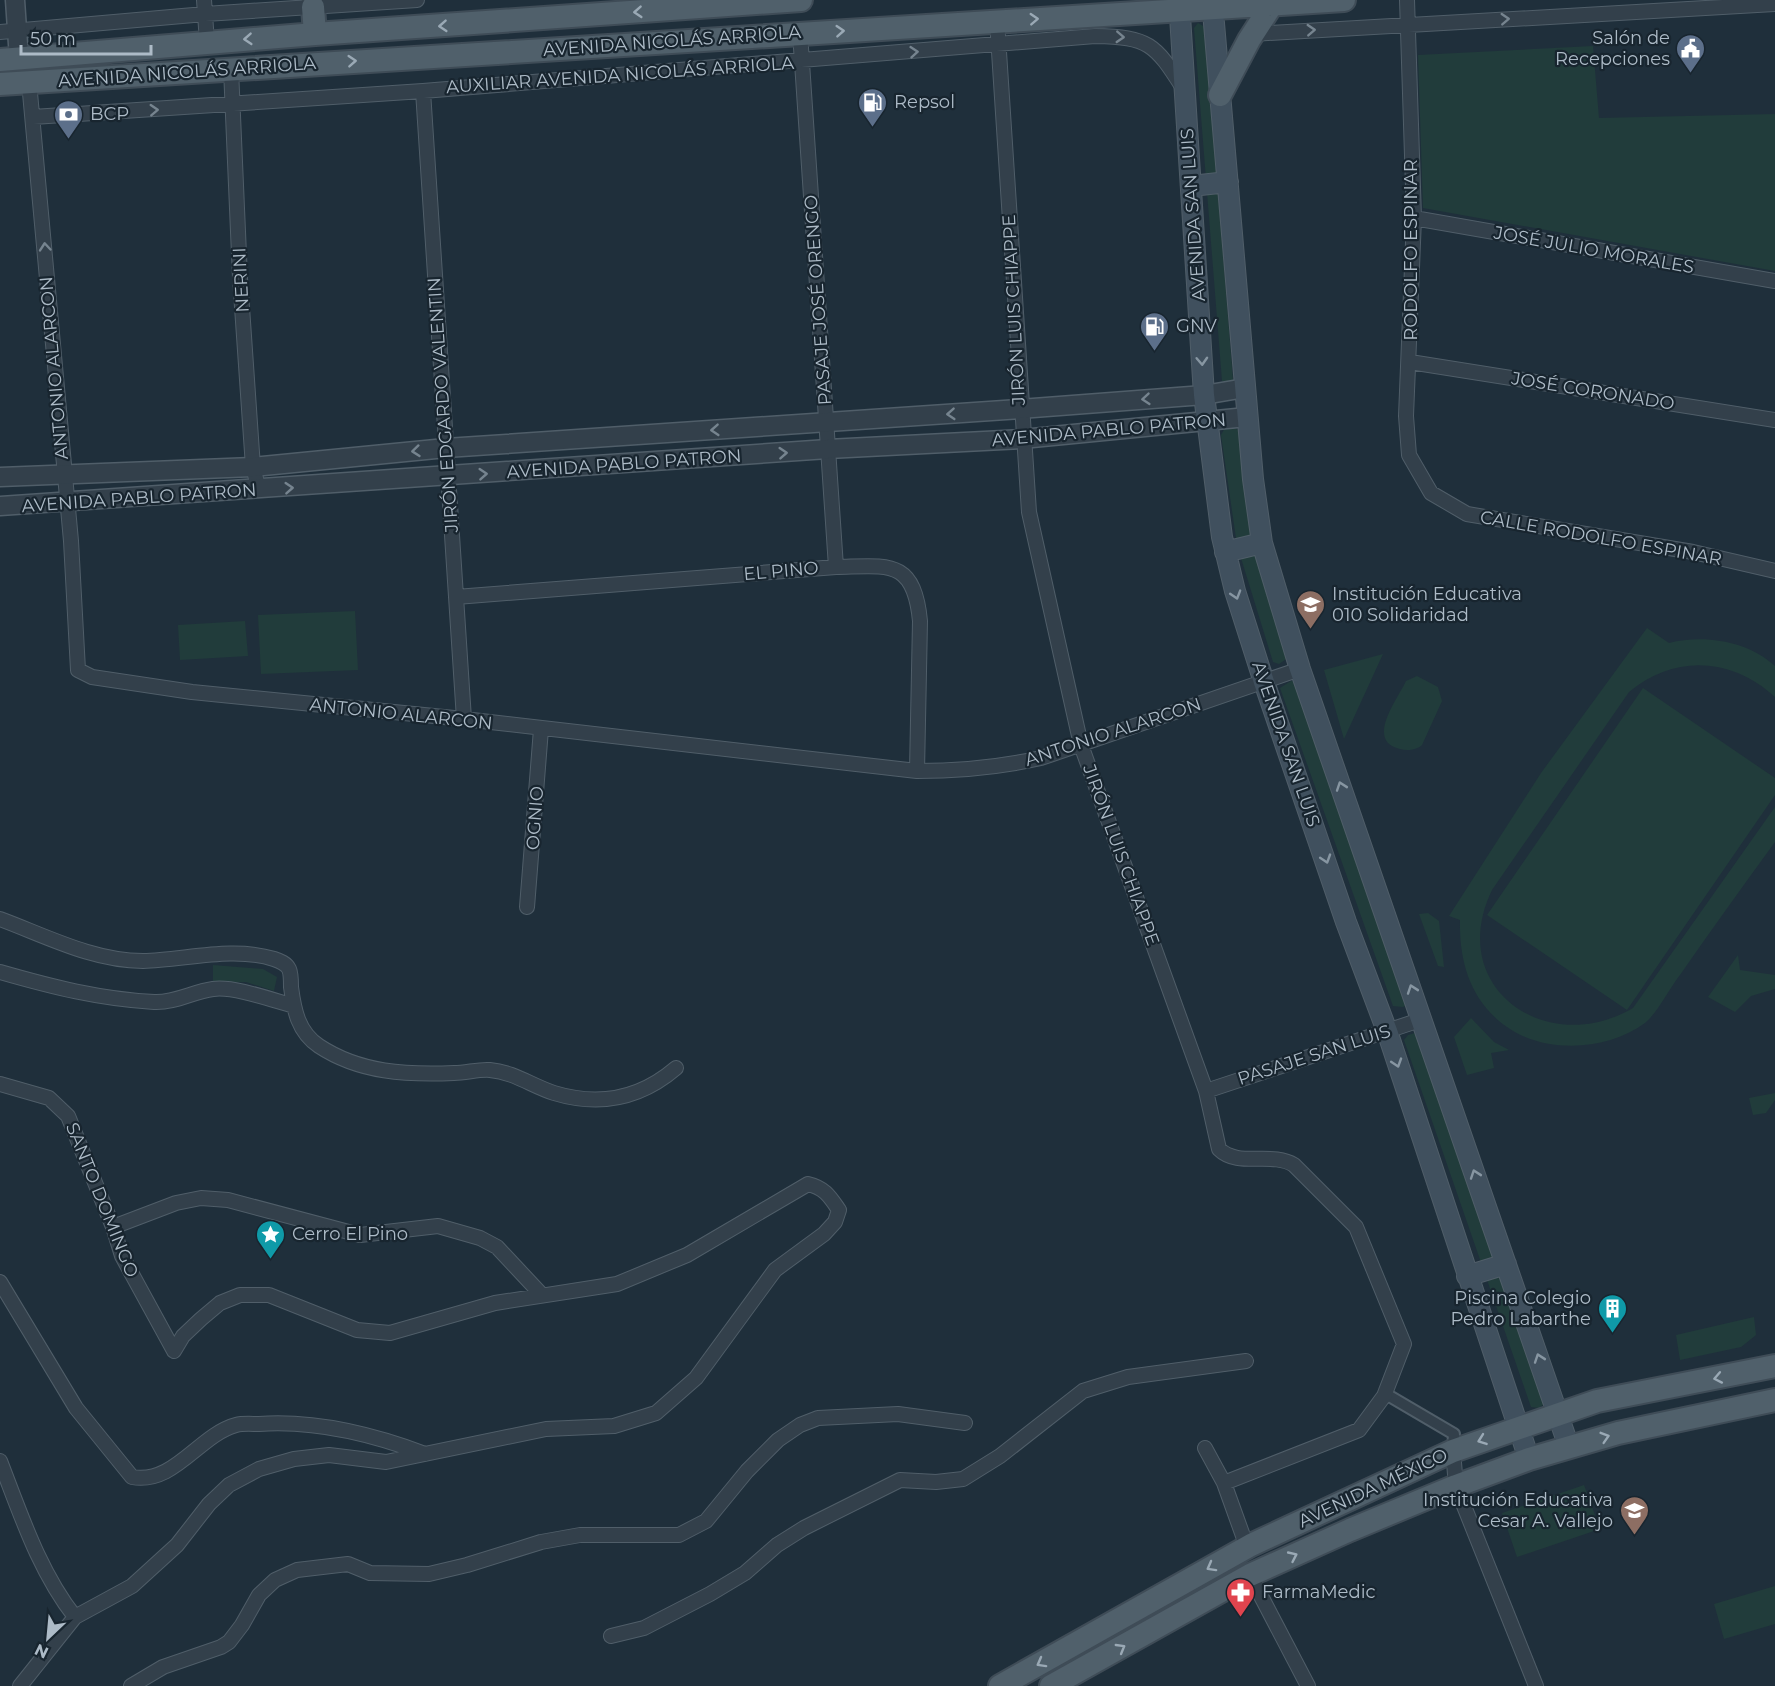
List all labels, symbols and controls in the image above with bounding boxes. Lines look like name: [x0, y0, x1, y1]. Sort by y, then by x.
one-way arrow: [633, 6, 642, 19]
one-way arrow: [1030, 13, 1039, 26]
one-way arrow: [1501, 13, 1510, 26]
scale bar: [21, 18, 152, 56]
one-way arrow: [438, 19, 448, 32]
street label: AVENIDA NICOLÁS ARRIOLA: [542, 21, 802, 61]
one-way arrow: [1306, 24, 1315, 37]
one-way arrow: [835, 25, 844, 38]
place label: Salón de Recepciones: [1555, 27, 1670, 70]
text: 50 m: [30, 28, 76, 50]
one-way arrow: [1115, 30, 1124, 43]
one-way arrow: [244, 32, 253, 45]
public building icon: Salón de Recepciones: [1675, 32, 1707, 74]
one-way arrow: [910, 46, 919, 59]
street label: AVENIDA NICOLÁS ARRIOLA: [57, 52, 317, 92]
street label: AUXILIAR AVENIDA NICOLÁS ARRIOLA: [445, 52, 795, 98]
one-way arrow: [347, 55, 356, 68]
fuel station icon: Repsol: [857, 86, 889, 128]
place label: Repsol: [894, 91, 955, 113]
bank icon: BCP: [53, 98, 85, 140]
place label: BCP: [90, 103, 129, 125]
one-way arrow: [150, 104, 159, 117]
street label: AVENIDA SAN LUIS: [1176, 128, 1210, 302]
street label: RODOLFO ESPINAR: [1400, 159, 1422, 341]
street label: PASAJE JOSÉ ORENGO: [800, 194, 836, 406]
street label: JIRÓN LUIS CHIAPPE: [998, 214, 1030, 407]
street label: JOSÉ JULIO MORALES: [1491, 221, 1696, 278]
one-way arrow: [38, 243, 51, 252]
street label: NERINI: [228, 247, 254, 313]
street label: ANTONIO ALARCON: [35, 275, 73, 461]
street label: JIRÓN EDGARDO VALENTIN: [423, 277, 463, 534]
fuel station icon: GNV: [1139, 310, 1171, 352]
place label: GNV: [1176, 315, 1217, 337]
one-way arrow: [1196, 357, 1209, 366]
street label: JOSÉ CORONADO: [1509, 367, 1676, 415]
one-way arrow: [1141, 392, 1150, 405]
one-way arrow: [947, 407, 956, 420]
street label: AVENIDA PABLO PATRON: [991, 409, 1227, 451]
one-way arrow: [710, 423, 719, 436]
one-way arrow: [411, 444, 420, 457]
street label: AVENIDA PABLO PATRON: [506, 445, 742, 483]
one-way arrow: [778, 446, 787, 459]
one-way arrow: [479, 468, 488, 481]
street label: AVENIDA PABLO PATRON: [21, 479, 257, 517]
one-way arrow: [284, 482, 293, 495]
street label: CALLE RODOLFO ESPINAR: [1478, 506, 1724, 570]
street label: EL PINO: [743, 557, 819, 585]
place label: Institución Educativa 010 Solidaridad: [1332, 583, 1522, 626]
school or university icon: Institución Educativa 010 Solidaridad: [1295, 588, 1327, 630]
one-way arrow: [1229, 589, 1241, 600]
street label: AVENIDA SAN LUIS: [1247, 658, 1325, 830]
street label: ANTONIO ALARCON: [308, 693, 494, 735]
street label: ANTONIO ALARCON: [1022, 693, 1204, 771]
street label: JIRÓN LUIS CHIAPPE: [1078, 761, 1164, 949]
one-way arrow: [1335, 781, 1348, 792]
street label: OGNIO: [522, 785, 548, 851]
one-way arrow: [1319, 853, 1331, 864]
one-way arrow: [1407, 985, 1420, 995]
street label: PASAJE SAN LUIS: [1235, 1020, 1393, 1090]
one-way arrow: [1390, 1057, 1403, 1068]
street label: SANTO DOMINGO: [61, 1119, 143, 1281]
one-way arrow: [1470, 1169, 1483, 1180]
place icon: Cerro El Pino: [255, 1218, 287, 1260]
place label: Cerro El Pino: [292, 1223, 408, 1245]
place label: Piscina Colegio Pedro Labarthe: [1450, 1287, 1591, 1330]
building icon: Piscina Colegio Pedro Labarthe: [1596, 1292, 1628, 1334]
one-way arrow: [1533, 1353, 1546, 1364]
one-way arrow: [1713, 1371, 1723, 1384]
one-way arrow: [1478, 1432, 1488, 1445]
one-way arrow: [1599, 1432, 1610, 1444]
street label: AVENIDA MÉXICO: [1295, 1444, 1451, 1532]
place label: Institución Educativa Cesar A. Vallejo: [1423, 1489, 1613, 1532]
school or university icon: Institución Educativa Cesar A. Vallejo: [1618, 1494, 1650, 1536]
one-way arrow: [1286, 1551, 1297, 1563]
one-way arrow: [1207, 1560, 1217, 1571]
pharmacy icon: FarmaMedic: [1225, 1576, 1257, 1618]
place label: FarmaMedic: [1262, 1581, 1376, 1603]
north arrow: [18, 1608, 78, 1668]
text: N: [32, 1640, 52, 1662]
one-way arrow: [1115, 1644, 1125, 1656]
one-way arrow: [1037, 1656, 1047, 1667]

